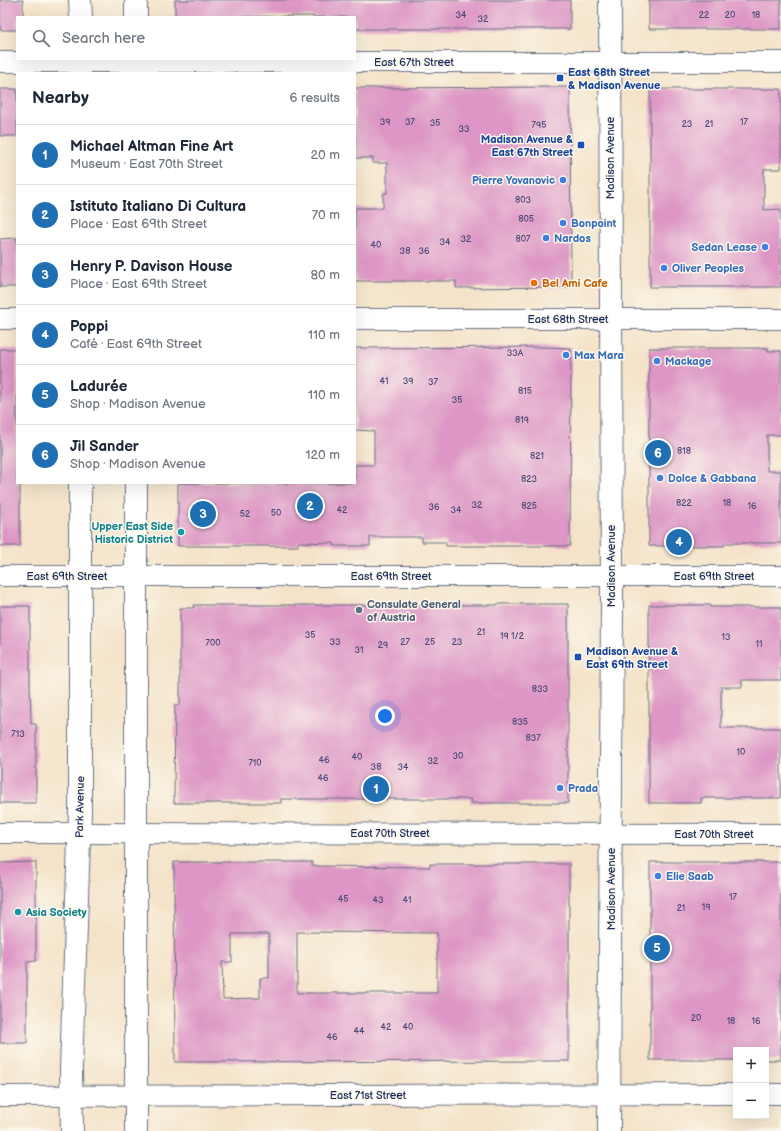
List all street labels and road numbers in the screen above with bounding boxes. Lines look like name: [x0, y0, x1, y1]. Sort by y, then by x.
street label: East 67th Street: [374, 56, 455, 69]
street label: Madison Avenue: [604, 116, 617, 199]
street label: East 68th Street: [528, 313, 609, 326]
street label: Madison Avenue: [605, 524, 618, 607]
street label: East 69th Street: [27, 570, 108, 583]
street label: East 69th Street: [351, 570, 432, 583]
street label: East 69th Street: [674, 570, 755, 583]
street label: Park Avenue: [73, 775, 87, 838]
street label: East 70th Street: [350, 827, 430, 840]
street label: East 70th Street: [674, 828, 754, 841]
street label: Madison Avenue: [605, 847, 618, 930]
street label: East 71st Street: [330, 1089, 407, 1102]

